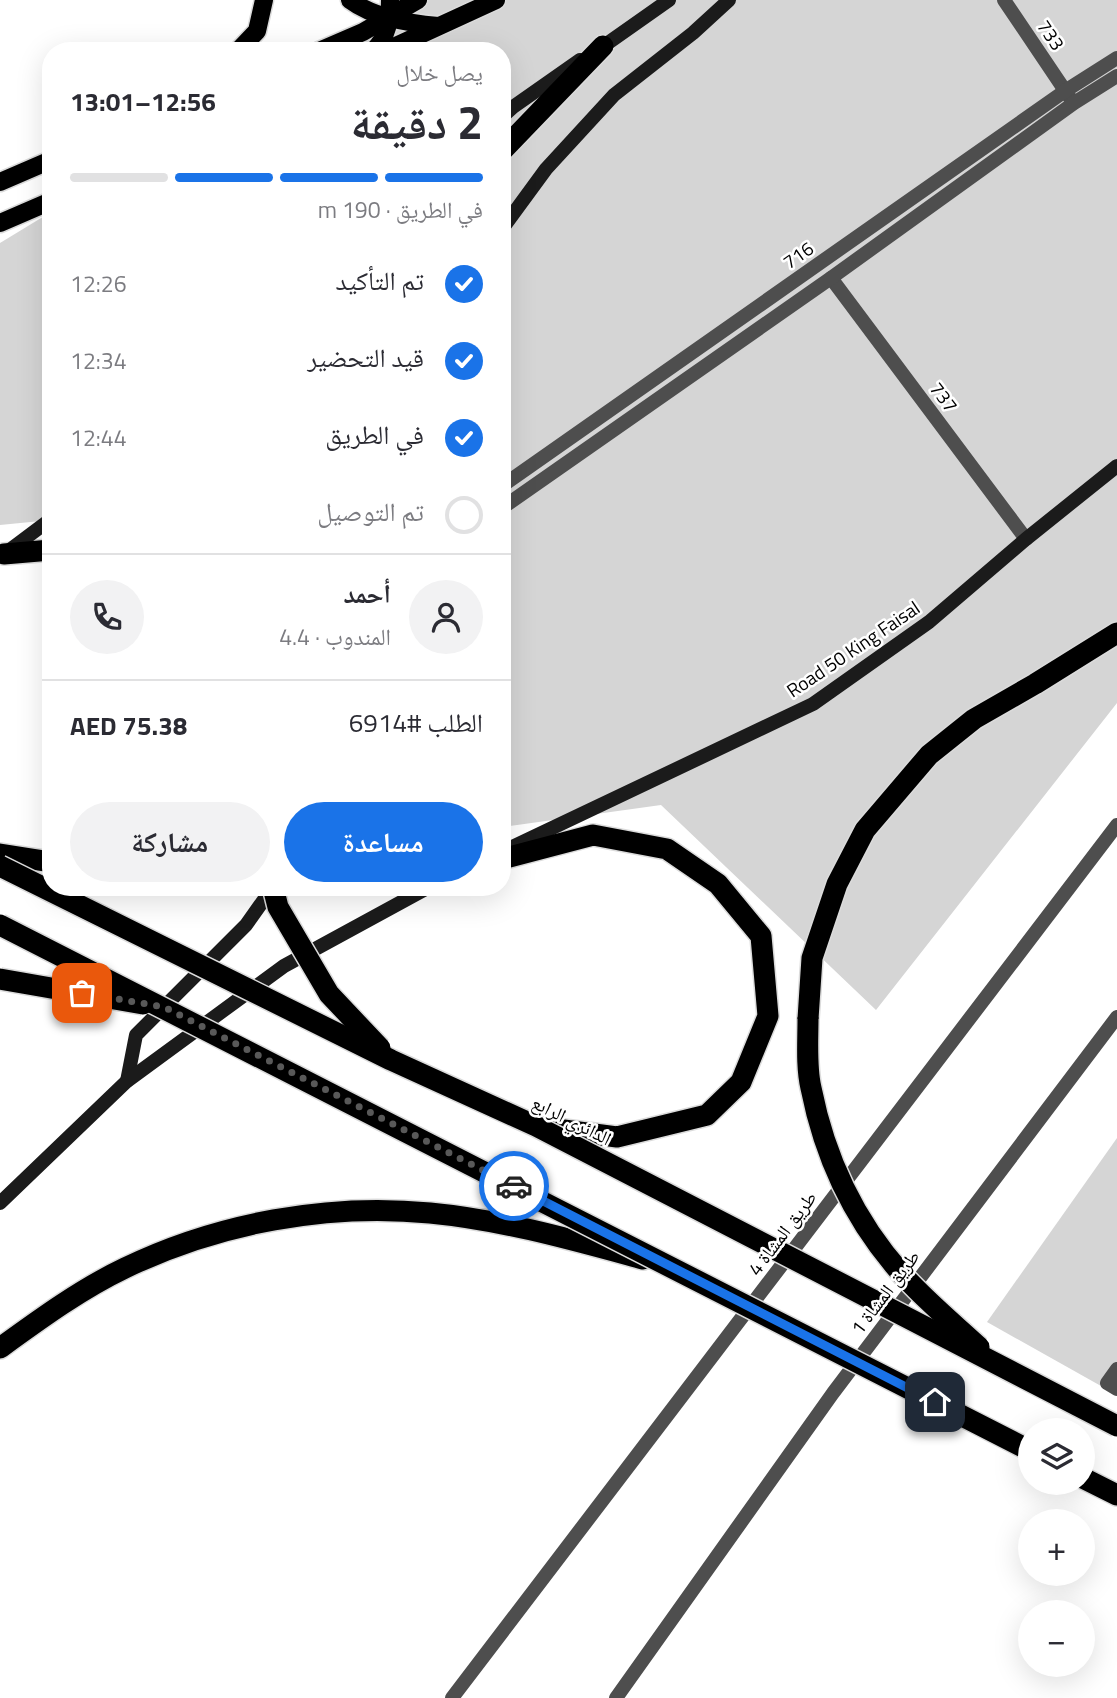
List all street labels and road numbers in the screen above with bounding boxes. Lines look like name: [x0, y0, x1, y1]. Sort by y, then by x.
street label: 733: [1030, 13, 1072, 56]
street label: 716: [776, 234, 819, 276]
street label: 737: [923, 375, 966, 418]
street label: Road 50 King Faisal: [780, 593, 925, 704]
street label: الدائري الرابع: [527, 1087, 617, 1154]
street label: طريق المشاة 4: [740, 1184, 823, 1281]
street label: طريق المشاة 1: [843, 1243, 926, 1340]

